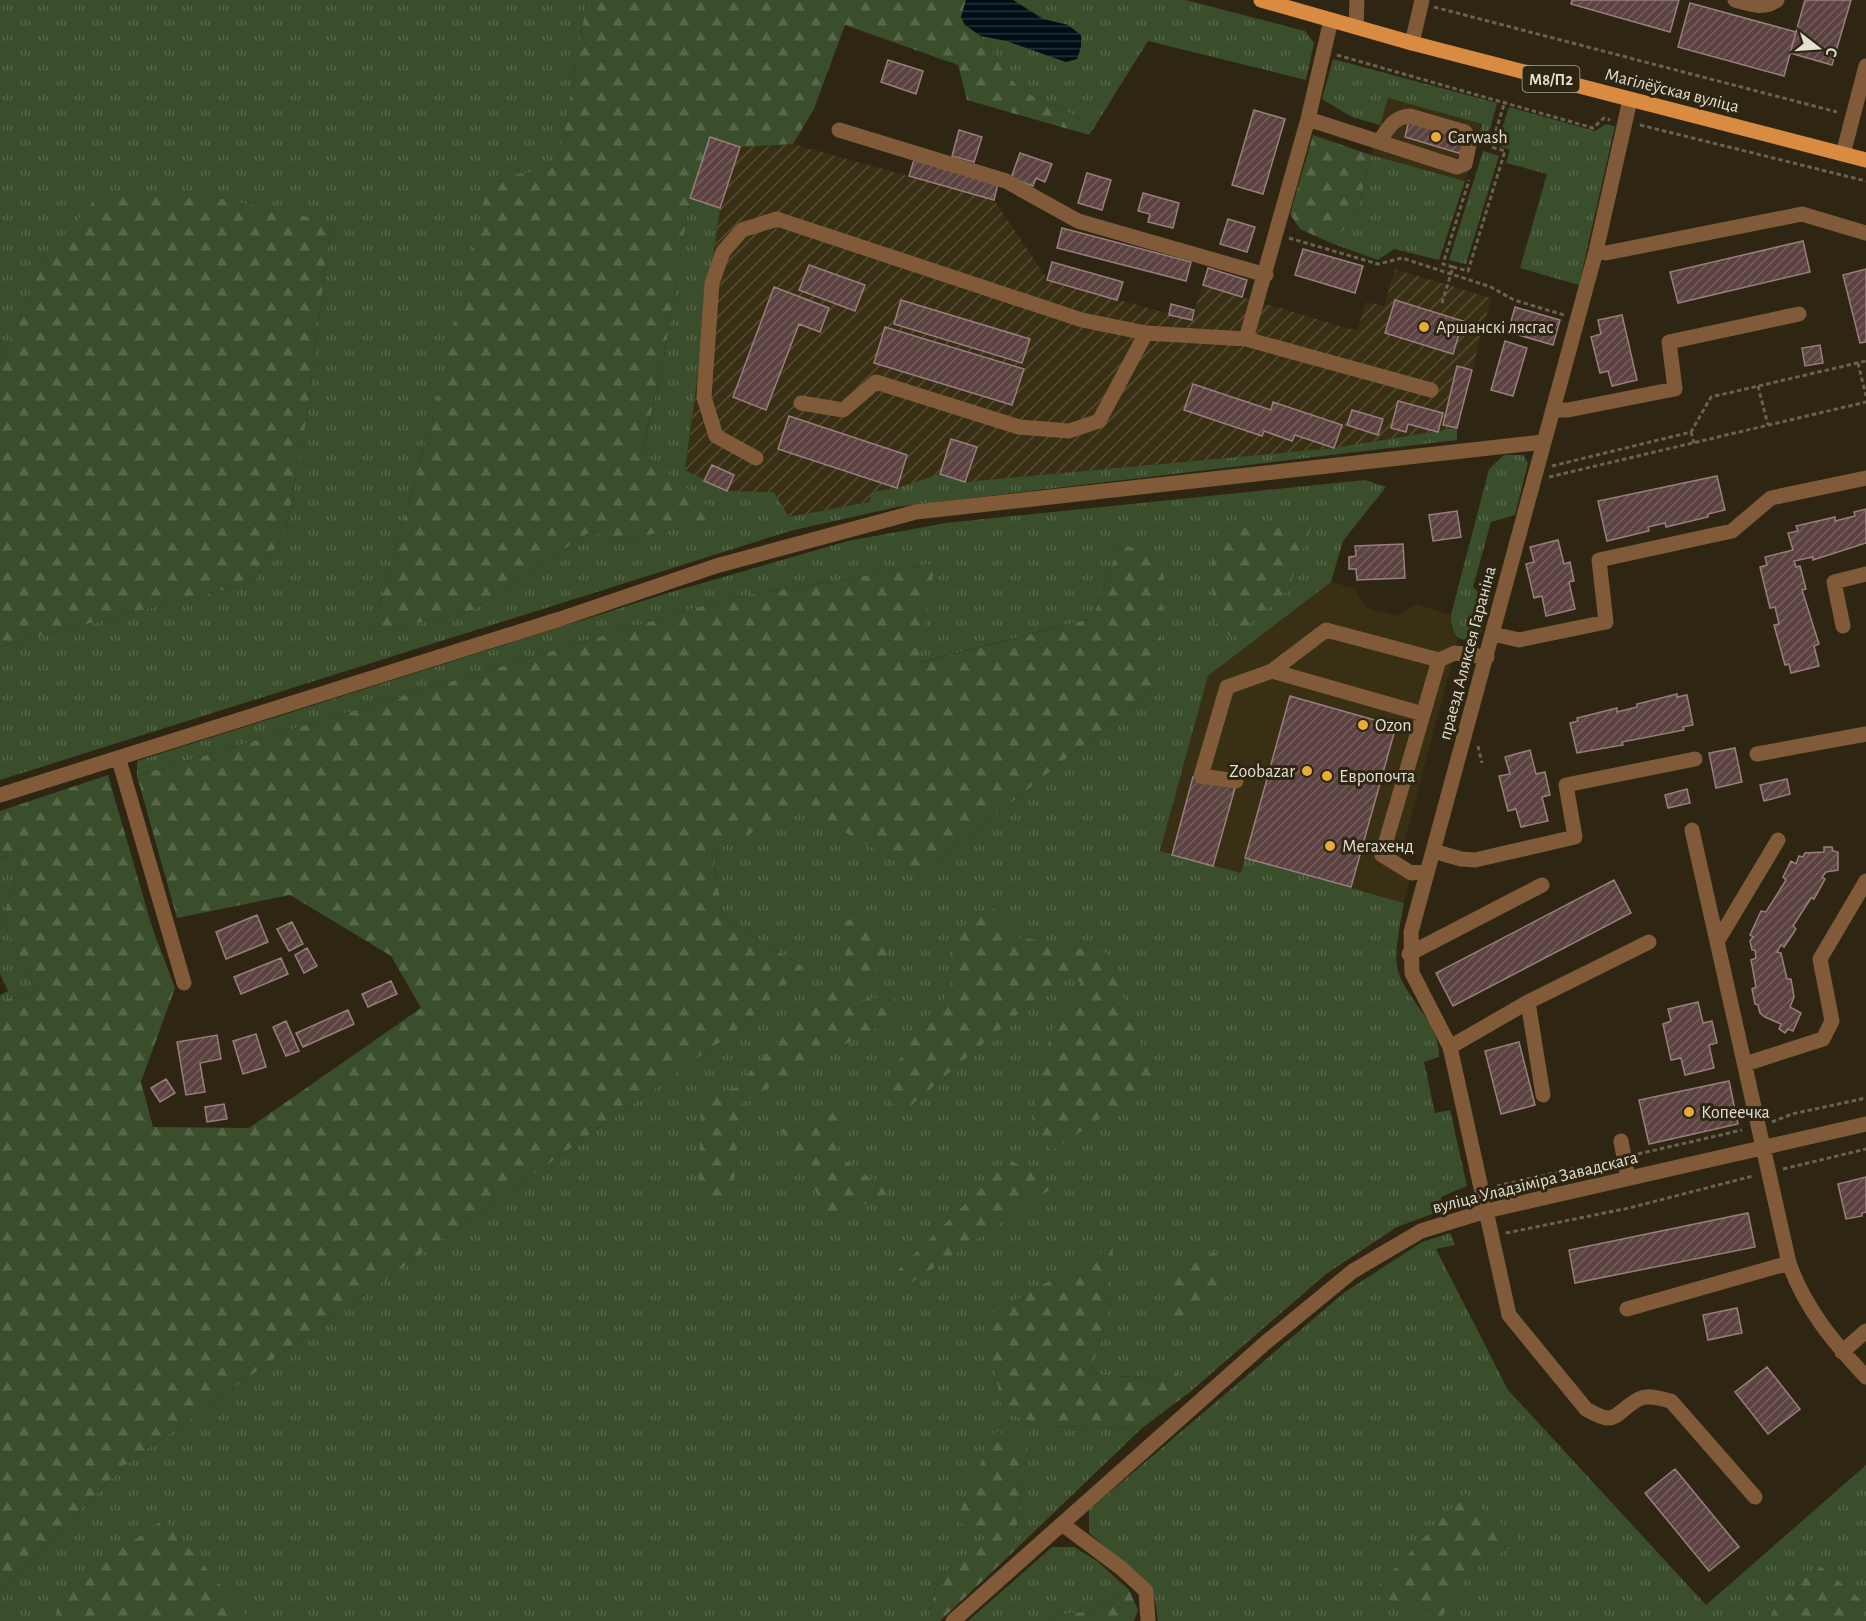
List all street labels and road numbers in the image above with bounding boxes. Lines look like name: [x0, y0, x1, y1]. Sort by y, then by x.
road number: М8/П2: [1522, 66, 1580, 92]
street label: Магілёўская вуліца: [1603, 66, 1741, 116]
street label: праезд Аляксея Гараніна: [1436, 564, 1500, 742]
street label: вуліца Уладзіміра Завадскага: [1431, 1149, 1640, 1217]

